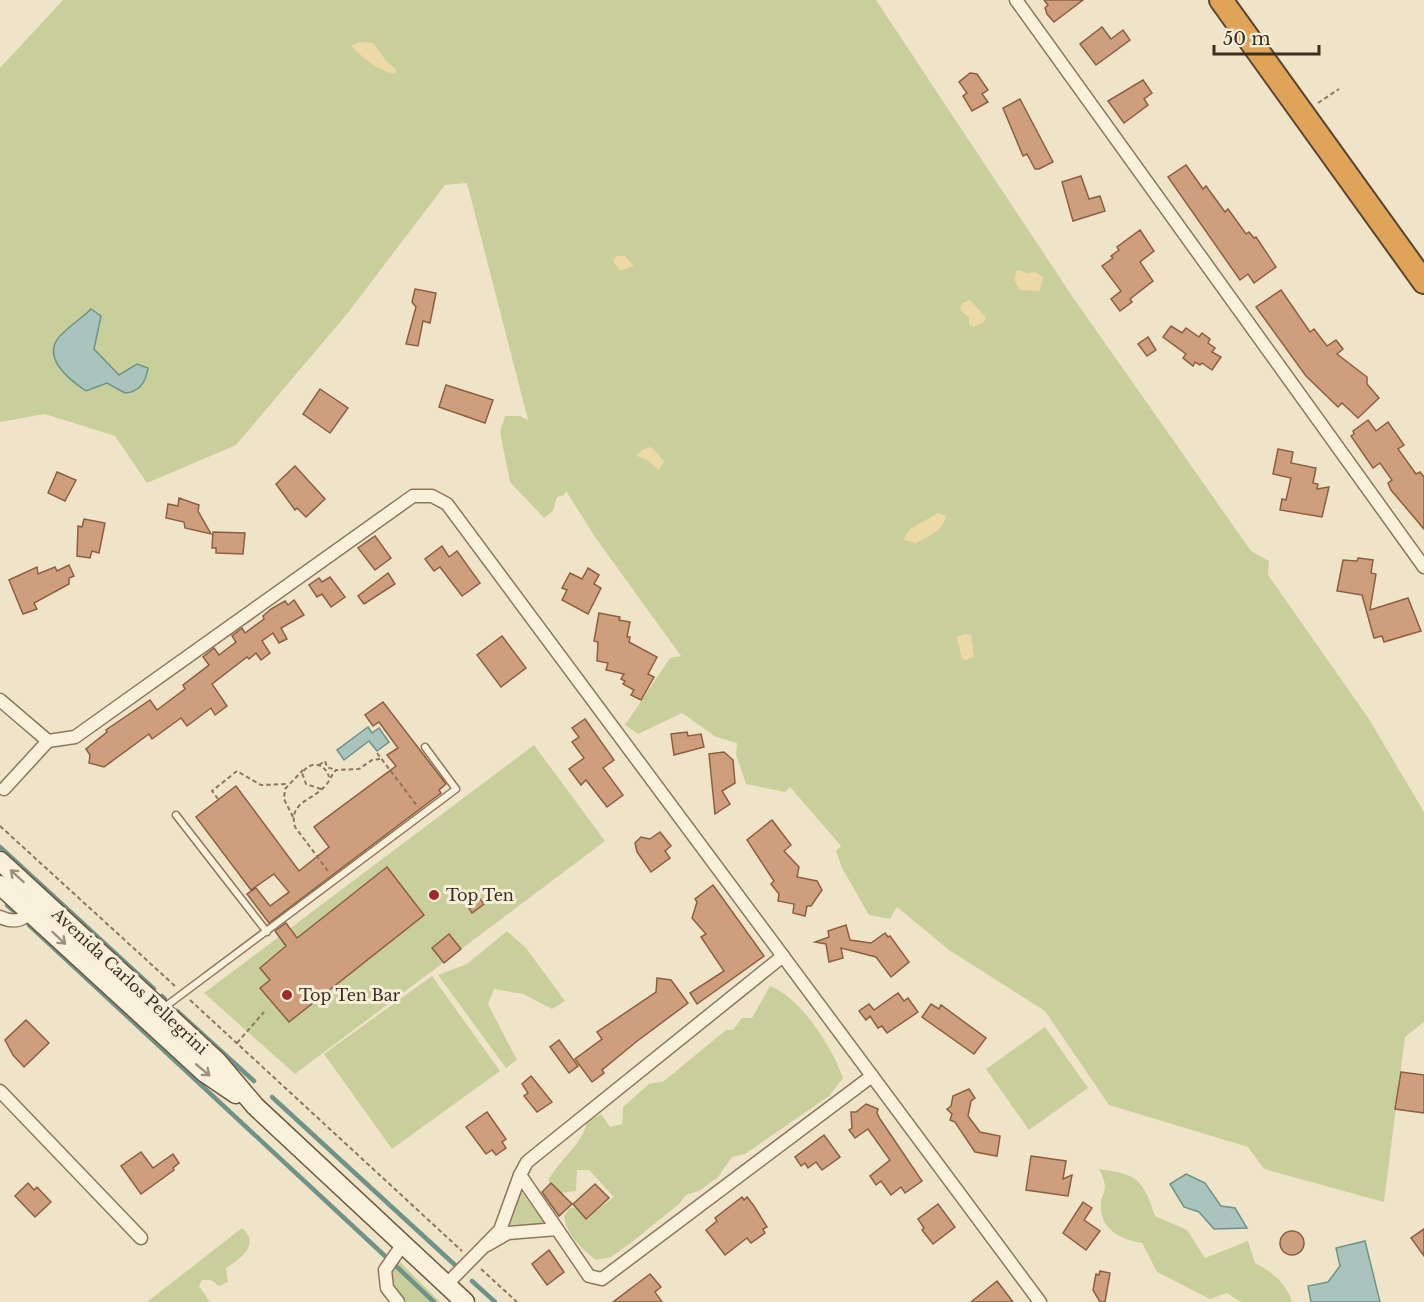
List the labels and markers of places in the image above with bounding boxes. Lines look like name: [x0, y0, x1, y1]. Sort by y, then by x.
place label: Top Ten: [446, 885, 514, 905]
marker: Top Ten: [427, 888, 441, 902]
place label: Top Ten Bar: [299, 985, 401, 1005]
marker: Top Ten Bar: [280, 988, 294, 1002]

